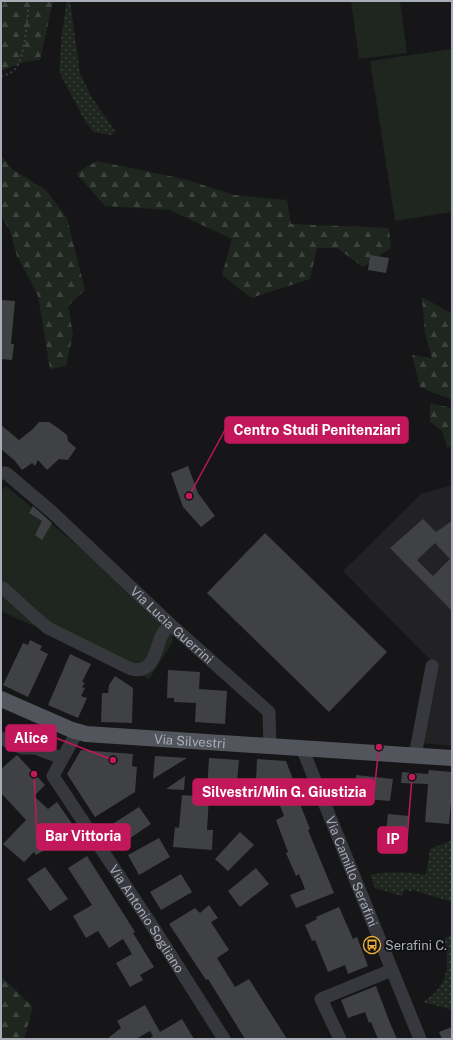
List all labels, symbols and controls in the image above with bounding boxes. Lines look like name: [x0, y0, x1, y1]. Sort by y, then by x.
callout: Centro Studi Penitenziari: [225, 417, 408, 443]
text: Centro Studi Penitenziari: [233, 422, 401, 438]
street label: Via Lucia Guerrini: [128, 583, 216, 666]
callout: Alice: [6, 725, 56, 751]
text: Alice: [14, 730, 48, 746]
street label: Via Silvestri: [154, 731, 226, 751]
callout: Silvestri/Min G. Giustizia: [193, 779, 374, 805]
text: Silvestri/Min G. Giustizia: [202, 784, 366, 800]
street label: Via Camillo Serafini: [323, 814, 381, 929]
callout: Bar Vittoria: [37, 824, 130, 850]
callout: IP: [378, 827, 407, 853]
text: Bar Vittoria: [45, 828, 121, 844]
text: IP: [386, 831, 400, 847]
street label: Via Antonio Sogliano: [106, 862, 187, 975]
bus stop icon: Serafini C.: [362, 935, 382, 955]
place label: Serafini C.: [385, 938, 447, 953]

